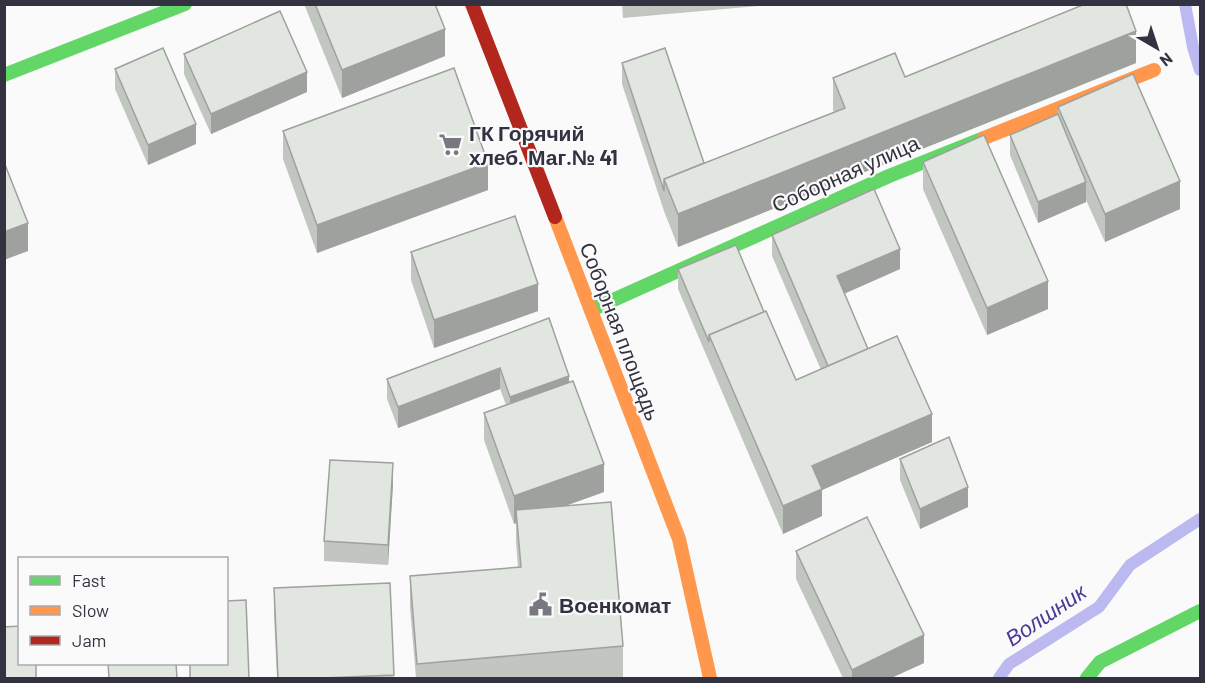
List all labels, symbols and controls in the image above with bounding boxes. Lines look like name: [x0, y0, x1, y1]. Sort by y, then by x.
north arrow: [1127, 18, 1187, 78]
text: N: [1157, 49, 1177, 71]
place label: ГК Горячий хлеб. Маг.№ 41: [469, 120, 618, 169]
street label: Соборная улица: [767, 129, 923, 217]
supermarket icon: ГК Горячий хлеб. Маг.№ 41: [438, 131, 464, 157]
street label: Соборная площадь: [576, 238, 667, 424]
legend: [18, 557, 228, 665]
text: Fast: [72, 569, 106, 591]
water label: Волшник: [1000, 577, 1092, 650]
public building icon: Военкомат: [528, 591, 554, 617]
place label: Военкомат: [559, 592, 671, 617]
text: Slow: [72, 599, 109, 621]
text: Jam: [72, 629, 106, 651]

